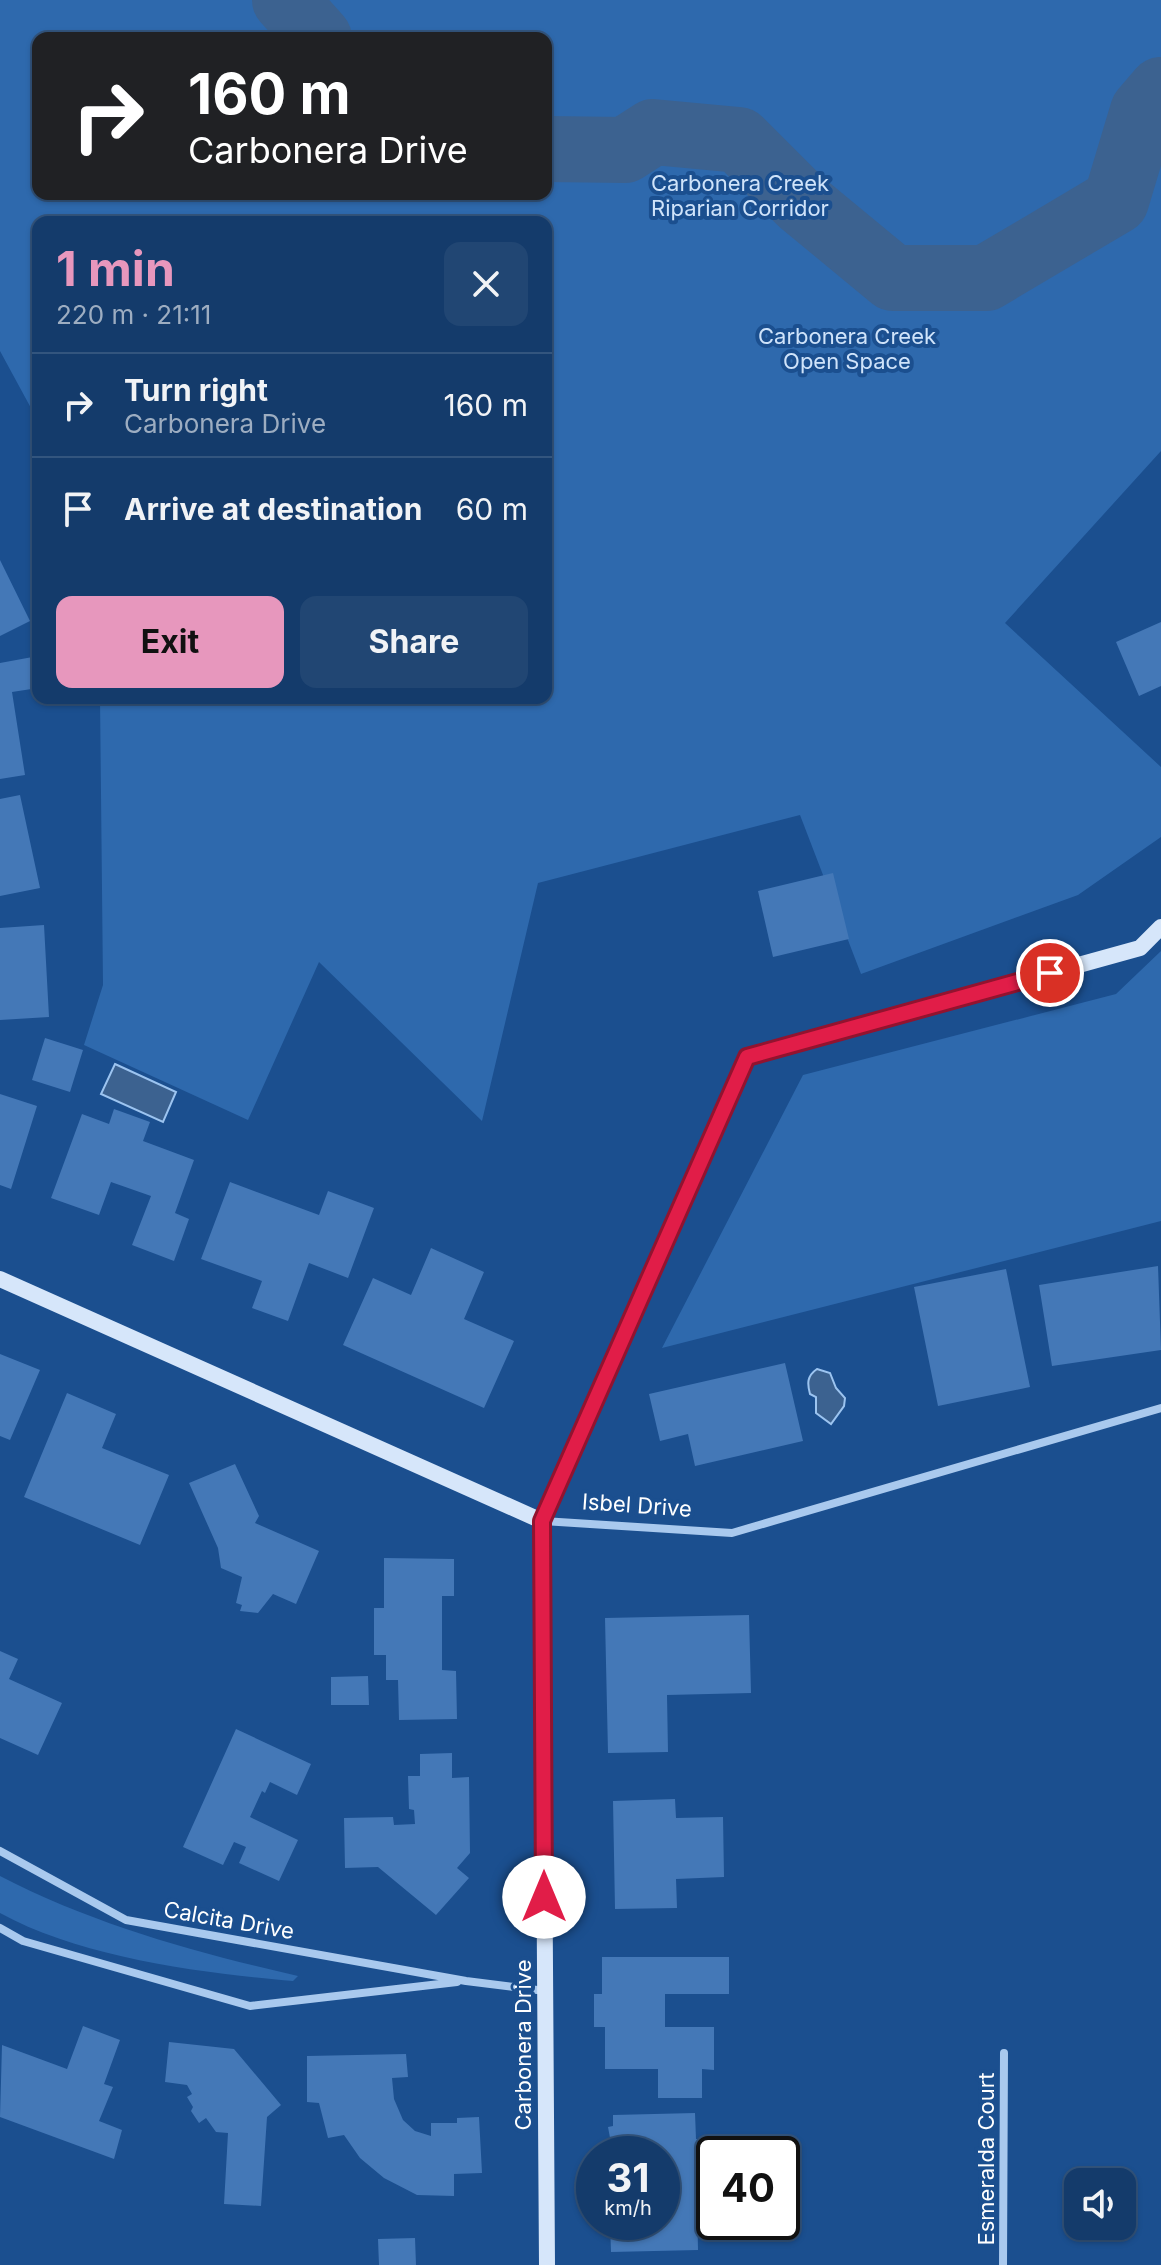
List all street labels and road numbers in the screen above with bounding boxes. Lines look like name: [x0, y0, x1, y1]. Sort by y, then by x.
street label: Isbel Drive: [581, 1488, 693, 1522]
street label: Calcita Drive: [162, 1896, 296, 1944]
street label: Carbonera Drive: [510, 1960, 536, 2130]
street label: Esmeralda Court: [973, 2072, 999, 2246]

